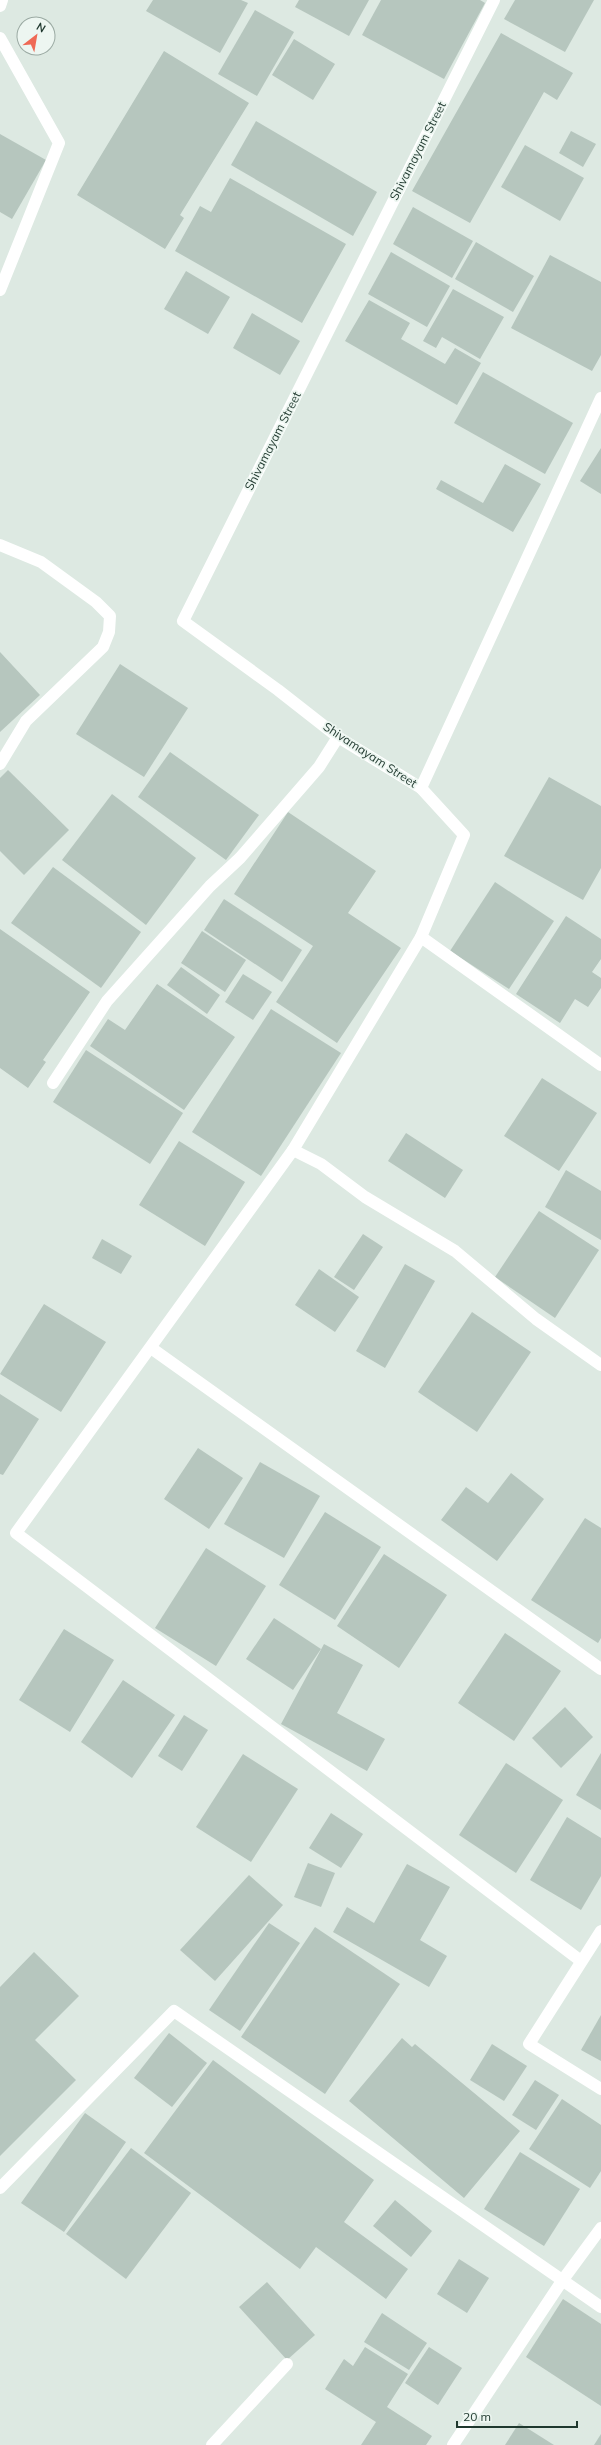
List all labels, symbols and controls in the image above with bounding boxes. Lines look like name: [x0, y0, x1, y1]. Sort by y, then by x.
north arrow: [16, 16, 56, 56]
text: N: [34, 19, 48, 36]
street label: Shivamayam Street: [386, 99, 449, 203]
street label: Shivamayam Street: [241, 389, 304, 493]
street label: Shivamayam Street: [321, 719, 420, 791]
scale bar: [457, 2403, 577, 2429]
text: 20 m: [463, 2409, 491, 2424]

